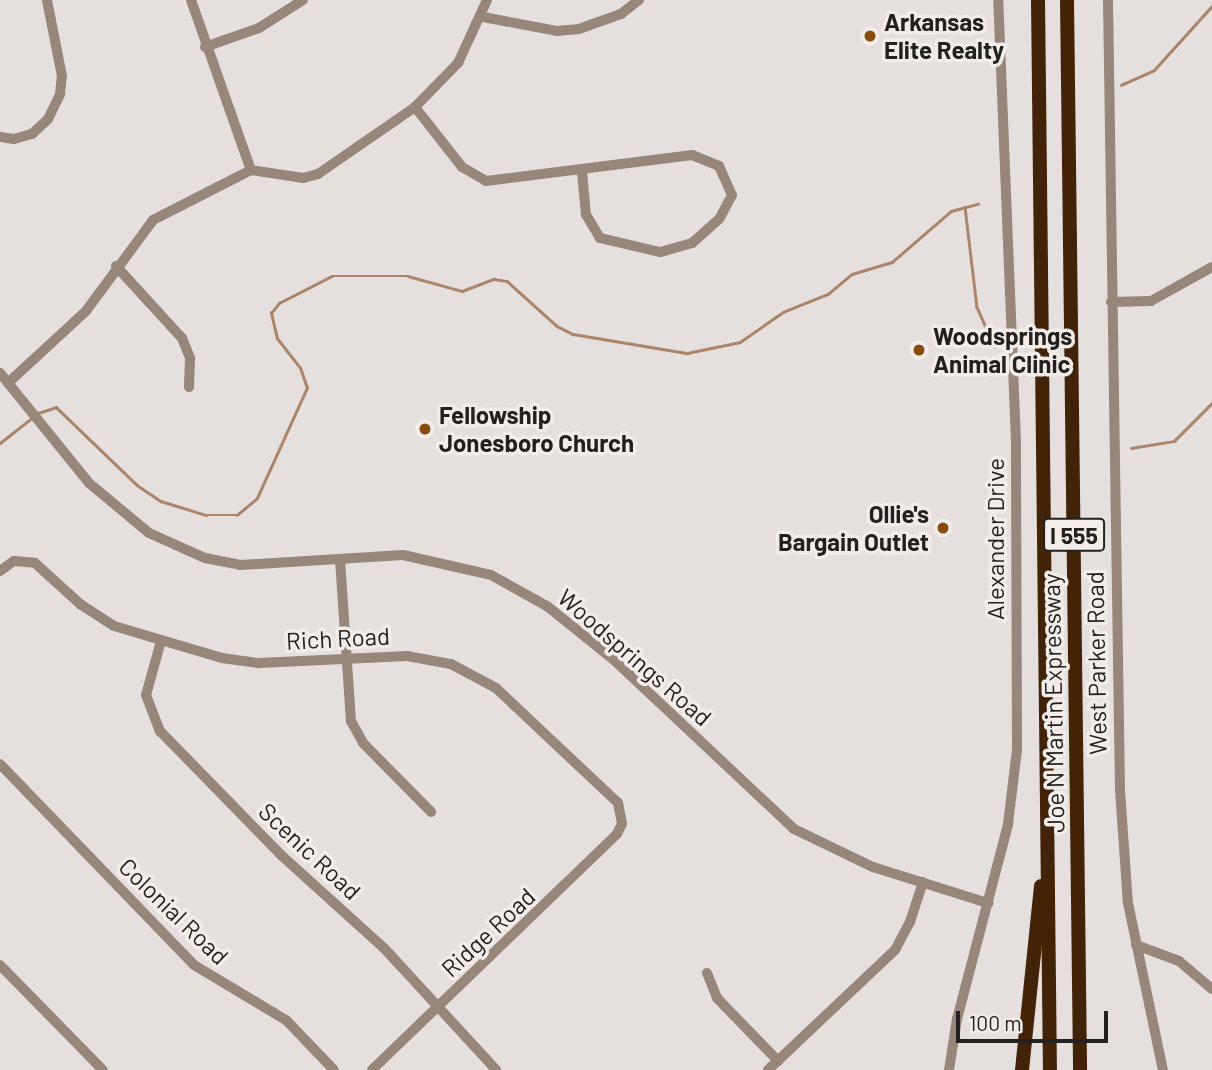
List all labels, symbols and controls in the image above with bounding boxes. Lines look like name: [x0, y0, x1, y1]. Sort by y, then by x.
place label: Arkansas Elite Realty: [884, 8, 1004, 64]
marker: Arkansas Elite Realty: [862, 28, 878, 44]
place label: Woodsprings Animal Clinic: [933, 322, 1072, 378]
marker: Woodsprings Animal Clinic: [911, 342, 927, 358]
place label: Fellowship Jonesboro Church: [439, 401, 634, 457]
marker: Fellowship Jonesboro Church: [417, 421, 433, 437]
street label: Alexander Drive: [981, 458, 1009, 620]
place label: Ollie's Bargain Outlet: [778, 500, 929, 556]
road number: I 555: [1042, 516, 1106, 554]
marker: Ollie's Bargain Outlet: [935, 520, 951, 536]
street label: West Parker Road: [1080, 571, 1112, 755]
street label: Joe N Martin Expressway: [1036, 573, 1070, 833]
street label: Woodsprings Road: [552, 583, 718, 731]
street label: Rich Road: [285, 621, 391, 655]
street label: Scenic Road: [253, 797, 367, 905]
street label: Colonial Road: [113, 852, 235, 970]
street label: Ridge Road: [435, 881, 541, 983]
scale bar: [960, 996, 1112, 1040]
text: 100 m: [969, 1010, 1022, 1035]

